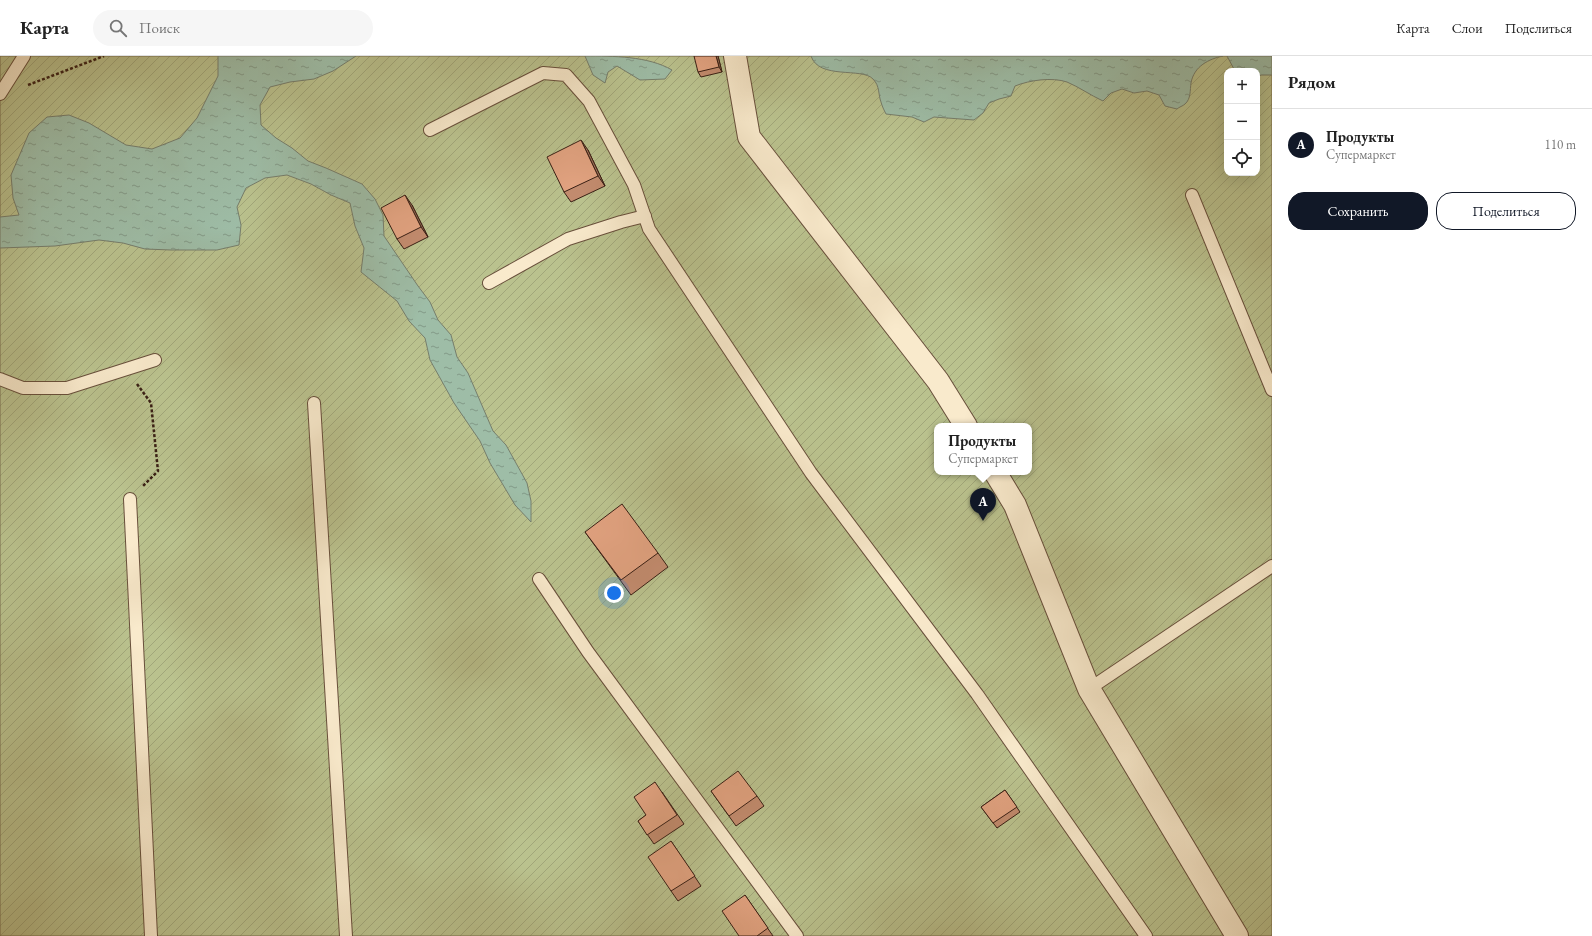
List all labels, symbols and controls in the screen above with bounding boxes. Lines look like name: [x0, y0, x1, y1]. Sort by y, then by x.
search box: [93, 10, 373, 46]
text: Карта: [20, 15, 69, 40]
icon: search: [107, 17, 129, 39]
text: Поиск: [139, 18, 180, 37]
text: Карта: [1396, 19, 1430, 37]
text: Слои: [1452, 19, 1483, 37]
text: Поделиться: [1505, 19, 1572, 37]
map controls: [1224, 68, 1260, 176]
button: +: [1224, 68, 1260, 104]
text: Рядом: [1288, 71, 1336, 93]
button: −: [1224, 104, 1260, 140]
text: Продукты: [1326, 127, 1394, 146]
text: A: [1296, 136, 1306, 153]
text: 110 m: [1545, 136, 1576, 153]
button: locate: [1224, 140, 1260, 176]
text: Супермаркет: [1326, 146, 1396, 163]
button: Сохранить: [1288, 192, 1428, 230]
button: Поделиться: [1436, 192, 1576, 230]
popup: [934, 423, 1032, 475]
text: Продукты: [948, 431, 1016, 450]
text: Супермаркет: [948, 450, 1018, 467]
pin: A: [970, 488, 996, 521]
your location: [604, 583, 624, 603]

